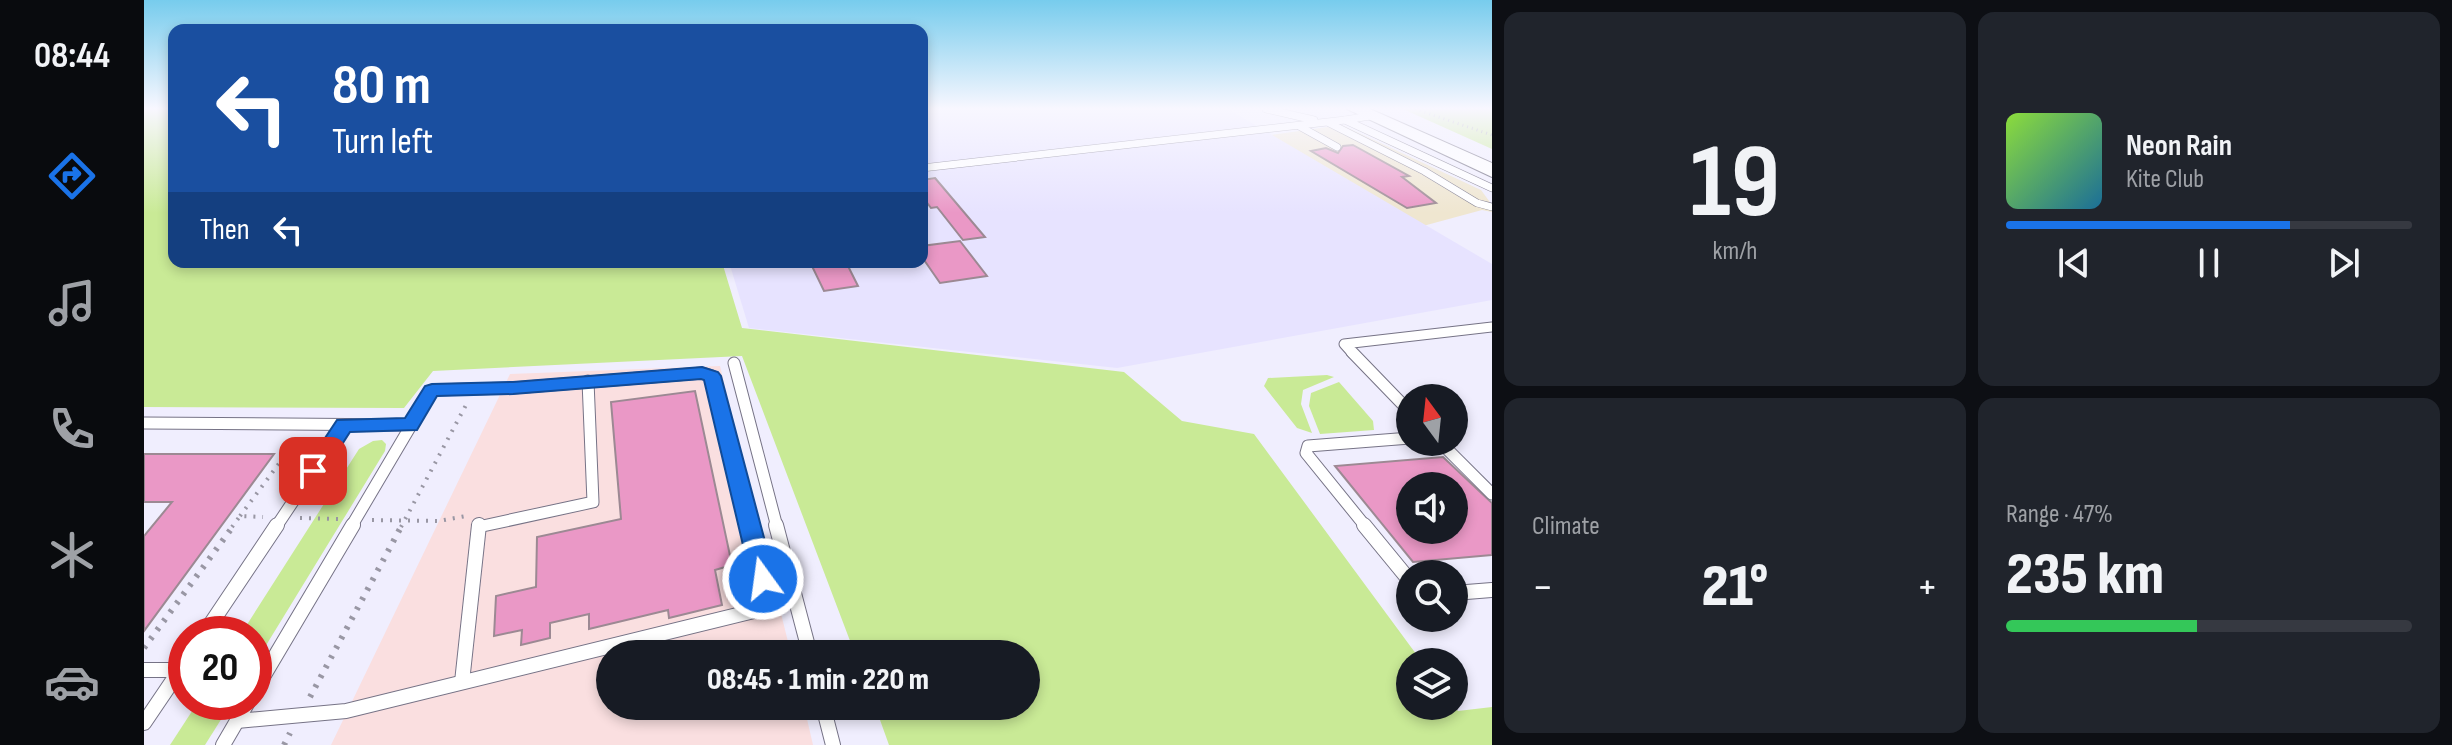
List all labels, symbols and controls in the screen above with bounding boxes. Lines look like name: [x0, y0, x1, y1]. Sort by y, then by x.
text: 08:44: [34, 35, 110, 78]
text: 80 m: [332, 53, 431, 120]
icon: left: [200, 56, 304, 160]
text: Turn left: [332, 121, 433, 164]
text: 19: [1690, 121, 1780, 246]
text: Neon Rain: [2126, 128, 2232, 164]
icon: directions: [44, 148, 100, 204]
text: Kite Club: [2126, 164, 2204, 195]
icon: left: [266, 208, 310, 252]
text: Then: [200, 212, 250, 248]
text: km/h: [1713, 236, 1757, 267]
icon: previous: [2052, 241, 2096, 285]
icon: pause: [2187, 241, 2231, 285]
icon: next: [2322, 241, 2366, 285]
icon: music: [44, 275, 100, 331]
north arrow: [1396, 384, 1468, 456]
map controls: [1396, 384, 1468, 720]
icon: phone: [44, 401, 100, 457]
pin: [279, 437, 347, 505]
icon: arrive: [291, 449, 335, 493]
button: sound: [1396, 472, 1468, 544]
text: Range · 47%: [2006, 499, 2113, 530]
text: Climate: [1532, 511, 1600, 542]
icon: climate: [44, 527, 100, 583]
position arrow: [721, 537, 805, 621]
text: 235 km: [2006, 539, 2164, 611]
text: 21°: [1702, 551, 1768, 623]
button: search: [1396, 560, 1468, 632]
text: −: [1532, 561, 1554, 614]
text: +: [1916, 561, 1938, 614]
speed limit sign: 20: [168, 616, 272, 720]
button: layers: [1396, 648, 1468, 720]
icon: car: [44, 654, 100, 710]
text: 08:45 · 1 min · 220 m: [707, 662, 929, 698]

